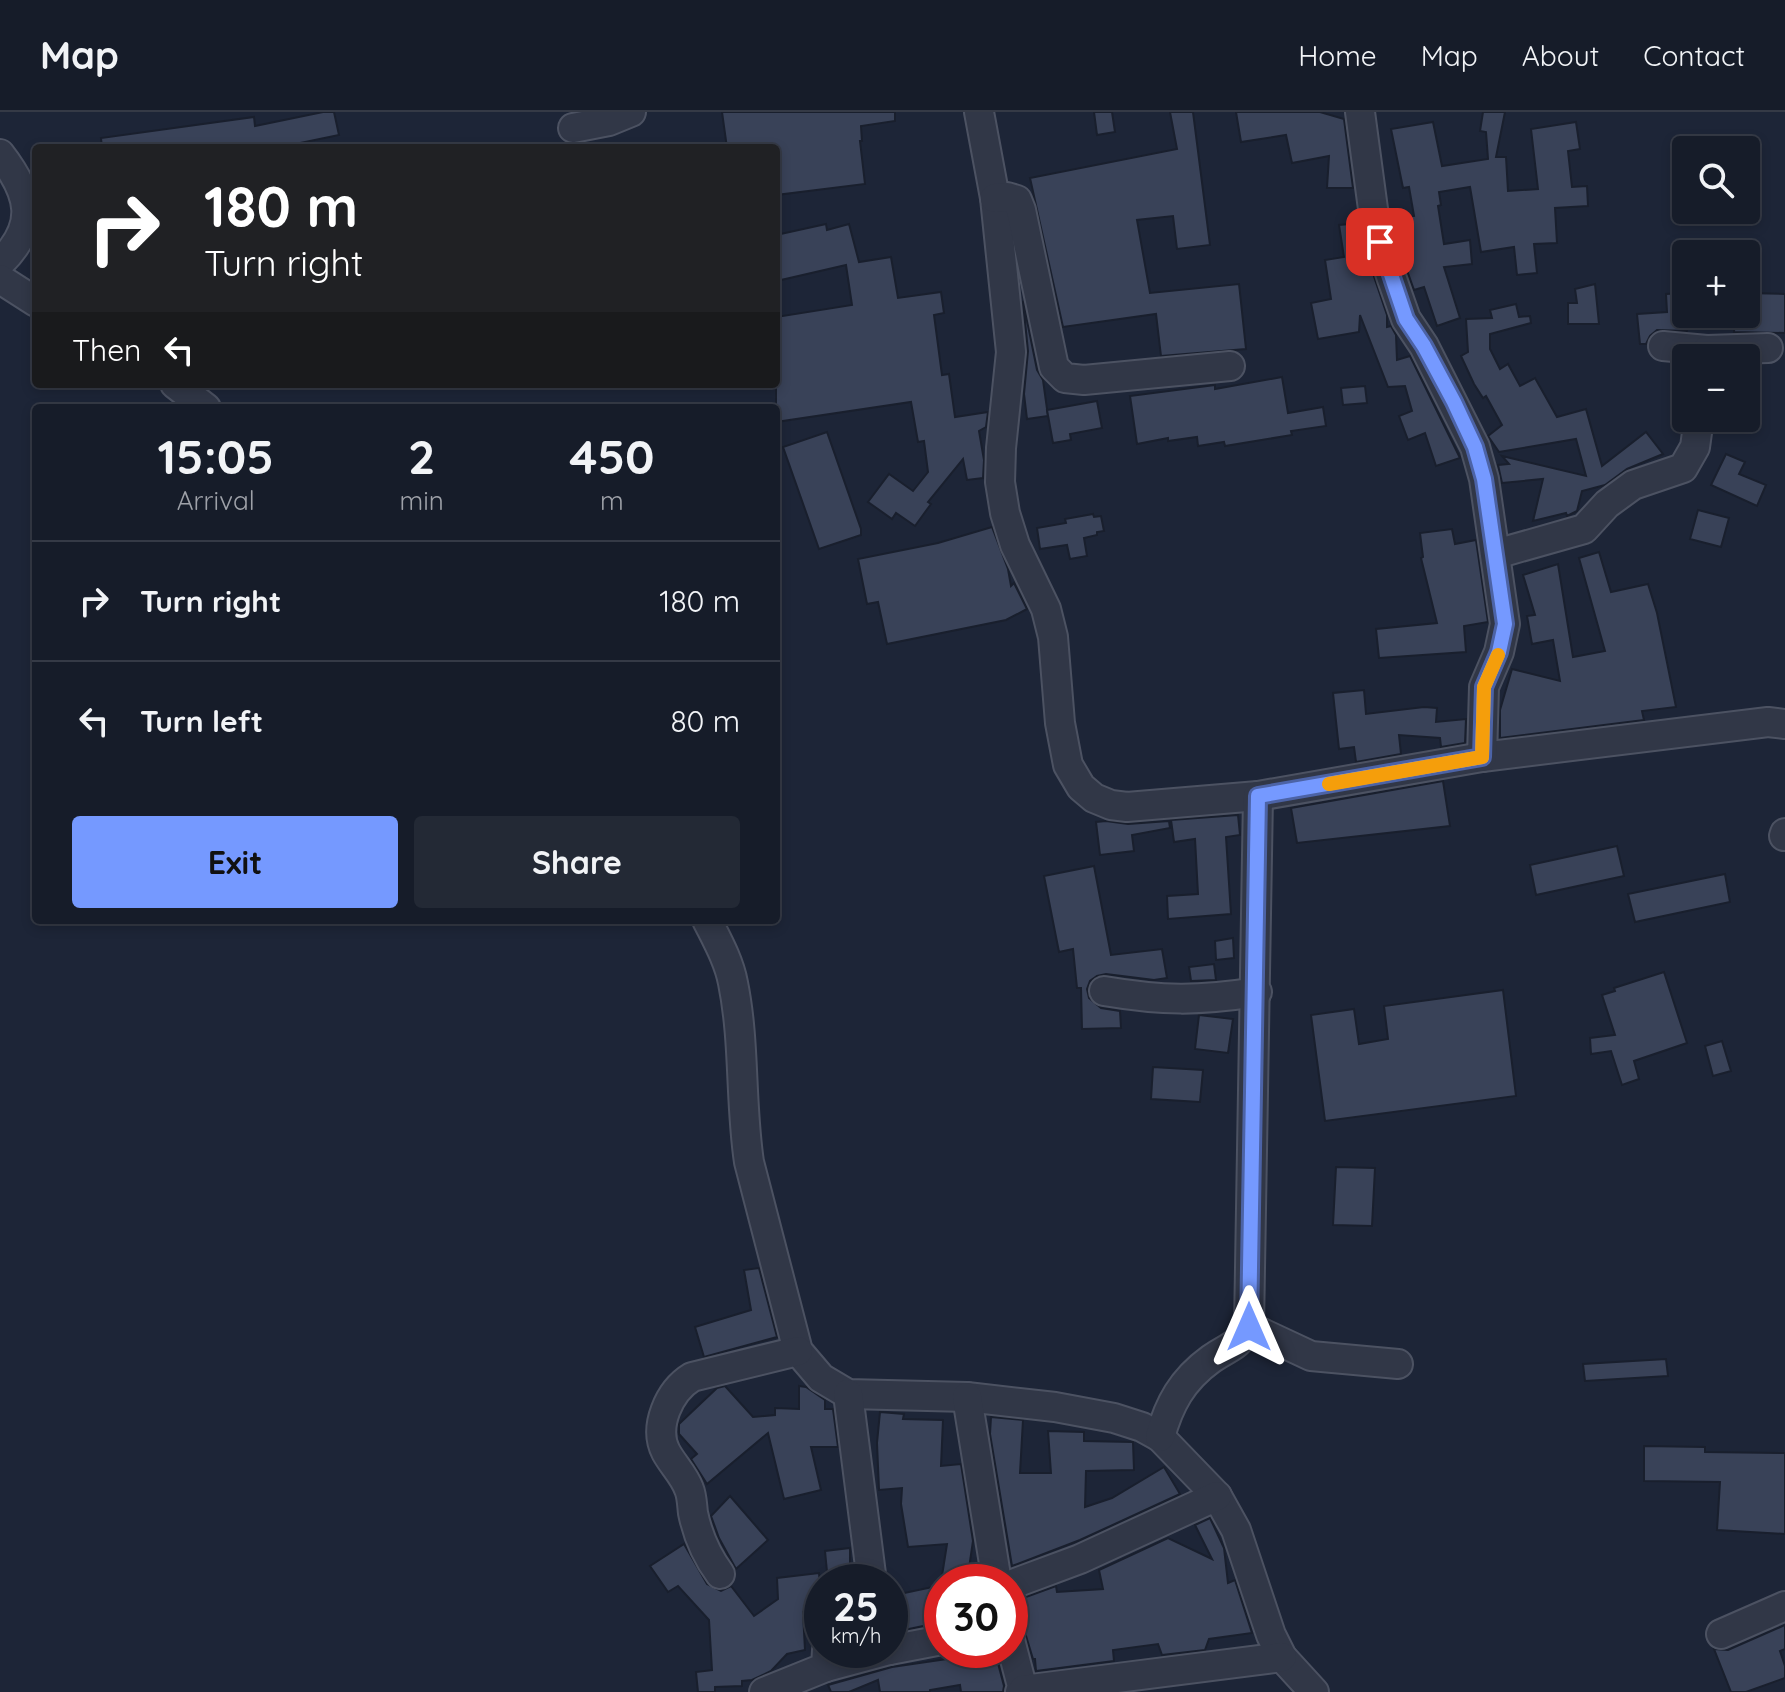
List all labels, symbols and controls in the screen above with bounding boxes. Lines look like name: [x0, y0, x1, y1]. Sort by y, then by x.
text: Map: [40, 31, 119, 79]
text: Home: [1298, 38, 1377, 73]
text: Map: [1421, 38, 1478, 73]
text: About: [1522, 38, 1599, 73]
text: Contact: [1643, 38, 1745, 73]
map controls: [1672, 136, 1760, 432]
button: search: [1672, 136, 1760, 224]
text: 180 m: [204, 171, 358, 241]
icon: right: [72, 176, 176, 280]
pin: [1346, 208, 1414, 276]
icon: arrive: [1358, 220, 1402, 264]
text: Turn right: [204, 240, 363, 285]
button: +: [1672, 240, 1760, 328]
icon: left: [157, 328, 201, 372]
text: Then: [72, 331, 141, 369]
button: −: [1672, 344, 1760, 432]
text: 15:05: [157, 426, 274, 486]
text: 2: [408, 426, 435, 486]
text: 450: [569, 426, 655, 486]
text: Arrival: [177, 484, 255, 517]
text: min: [399, 484, 444, 517]
text: m: [600, 484, 624, 517]
icon: right: [72, 579, 116, 623]
text: Turn right: [140, 582, 281, 620]
text: 180 m: [659, 582, 740, 620]
icon: left: [72, 699, 116, 743]
text: Turn left: [140, 702, 263, 740]
text: 80 m: [670, 702, 740, 740]
button: Exit: [72, 816, 398, 908]
button: Share: [414, 816, 740, 908]
position arrow: [1207, 1285, 1291, 1369]
speed limit sign: 30: [924, 1564, 1028, 1668]
text: 25: [833, 1581, 879, 1631]
text: km/h: [831, 1623, 881, 1648]

